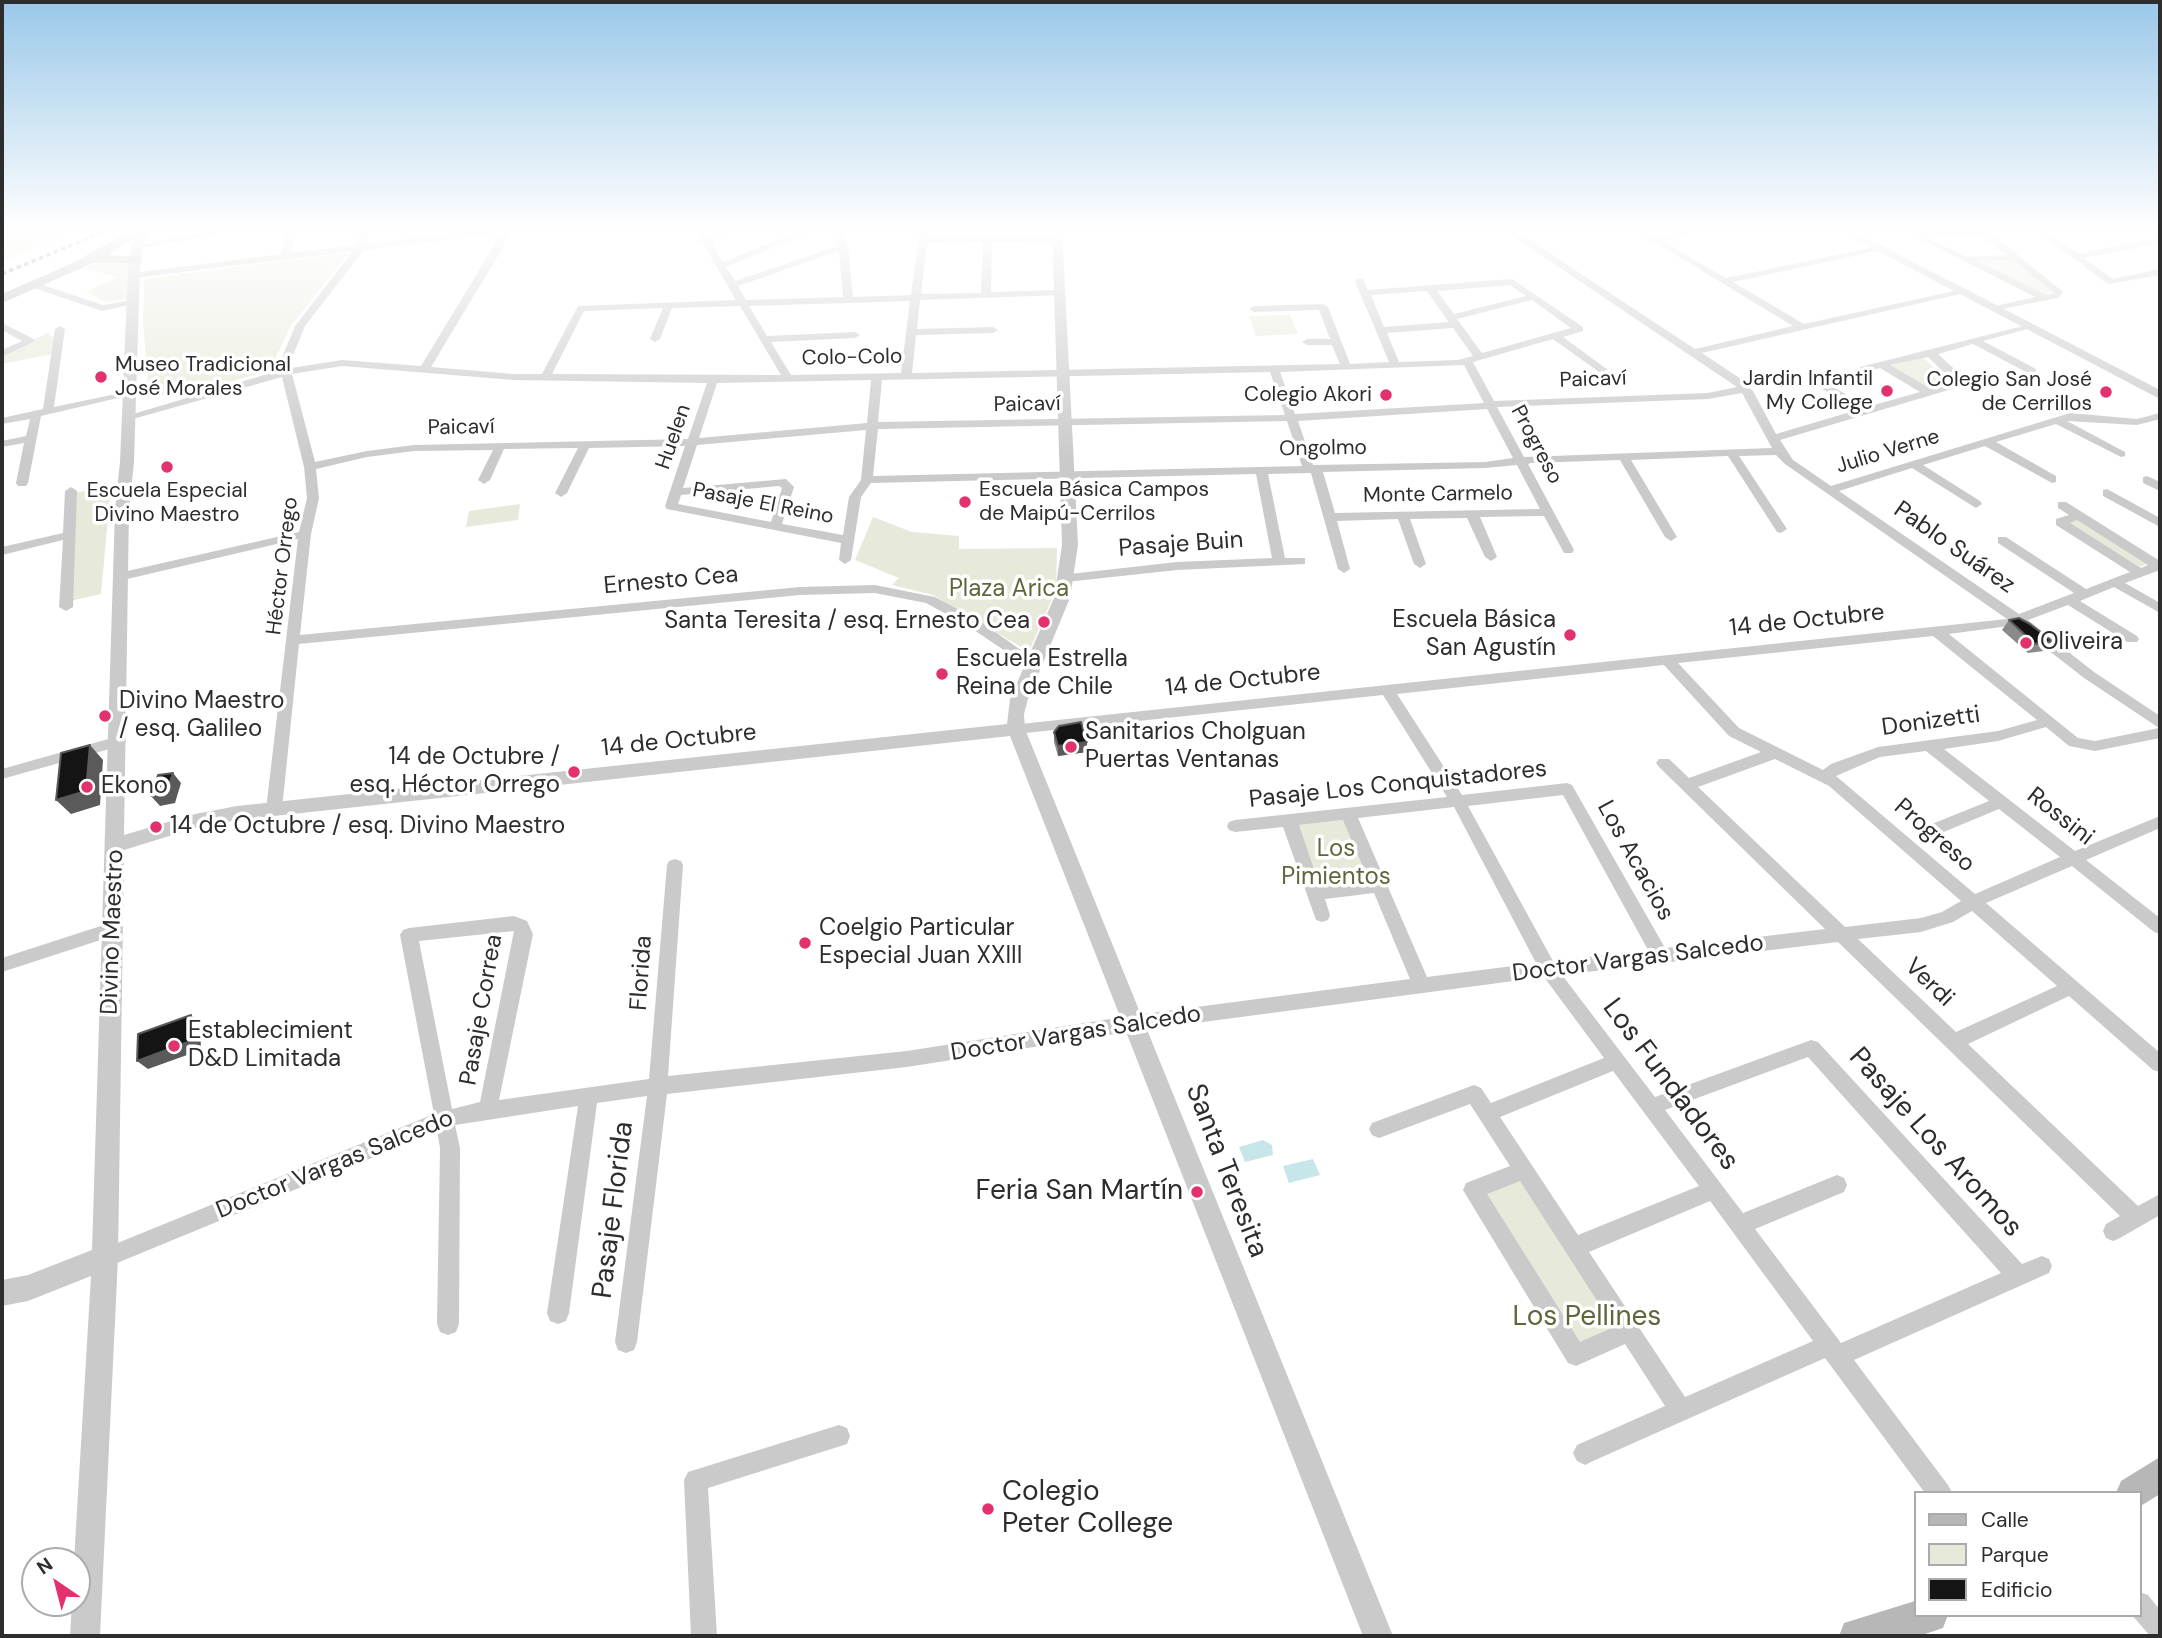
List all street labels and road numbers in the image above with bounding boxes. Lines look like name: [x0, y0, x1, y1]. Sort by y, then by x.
street label: Colo-Colo: [801, 345, 903, 371]
street label: Paicaví: [1559, 366, 1627, 394]
street label: Paicaví: [993, 392, 1061, 418]
street label: Huelen: [651, 401, 697, 473]
street label: Progreso: [1505, 401, 1567, 489]
street label: Paicaví: [427, 415, 495, 441]
street label: Julio Verne: [1833, 424, 1943, 480]
street label: Ongolmo: [1279, 436, 1367, 462]
street label: Pasaje El Reino: [690, 478, 836, 530]
street label: Monte Carmelo: [1363, 481, 1513, 509]
street label: Héctor Orrego: [262, 496, 304, 636]
street label: Pablo Suárez: [1888, 496, 2020, 600]
street label: Pasaje Buin: [1118, 526, 1244, 564]
street label: Ernesto Cea: [603, 561, 739, 601]
street label: 14 de Octubre: [1728, 599, 1886, 643]
street label: 14 de Octubre: [1164, 659, 1322, 703]
street label: Donizetti: [1880, 701, 1982, 743]
street label: 14 de Octubre: [600, 719, 758, 763]
street label: Pasaje Los Conquistadores: [1248, 755, 1548, 815]
street label: Rossini: [2021, 782, 2099, 852]
street label: Progreso: [1888, 793, 1980, 879]
street label: Los Acacios: [1590, 796, 1680, 926]
street label: Divino Maestro: [96, 849, 130, 1015]
street label: Doctor Vargas Salcedo: [1511, 929, 1765, 989]
street label: Pasaje Correa: [455, 932, 509, 1088]
street label: Florida: [625, 935, 659, 1011]
street label: Verdi: [1898, 953, 1960, 1013]
street label: Los Fundadores: [1595, 993, 1745, 1177]
street label: Doctor Vargas Salcedo: [949, 1000, 1203, 1068]
street label: Pasaje Los Aromos: [1841, 1041, 2029, 1245]
street label: Santa Teresita: [1178, 1080, 1274, 1262]
street label: Doctor Vargas Salcedo: [212, 1104, 458, 1226]
street label: Pasaje Florida: [586, 1120, 642, 1300]

